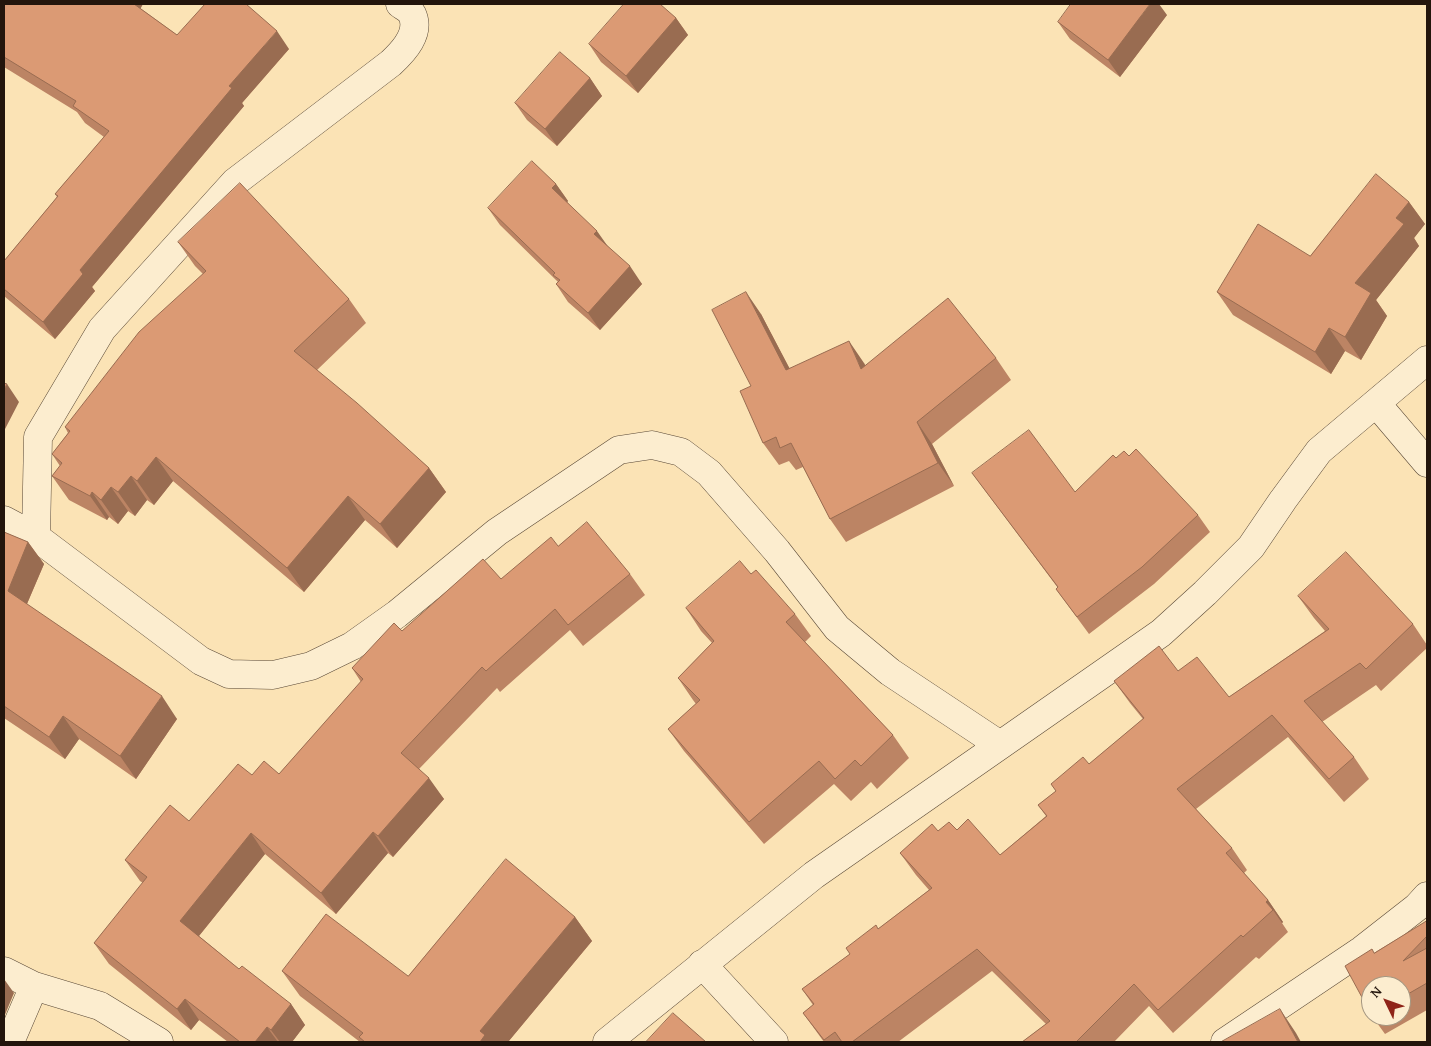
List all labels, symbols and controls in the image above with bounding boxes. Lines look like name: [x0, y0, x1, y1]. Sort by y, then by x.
north arrow: [1361, 976, 1411, 1026]
text: N: [1365, 981, 1386, 1002]

